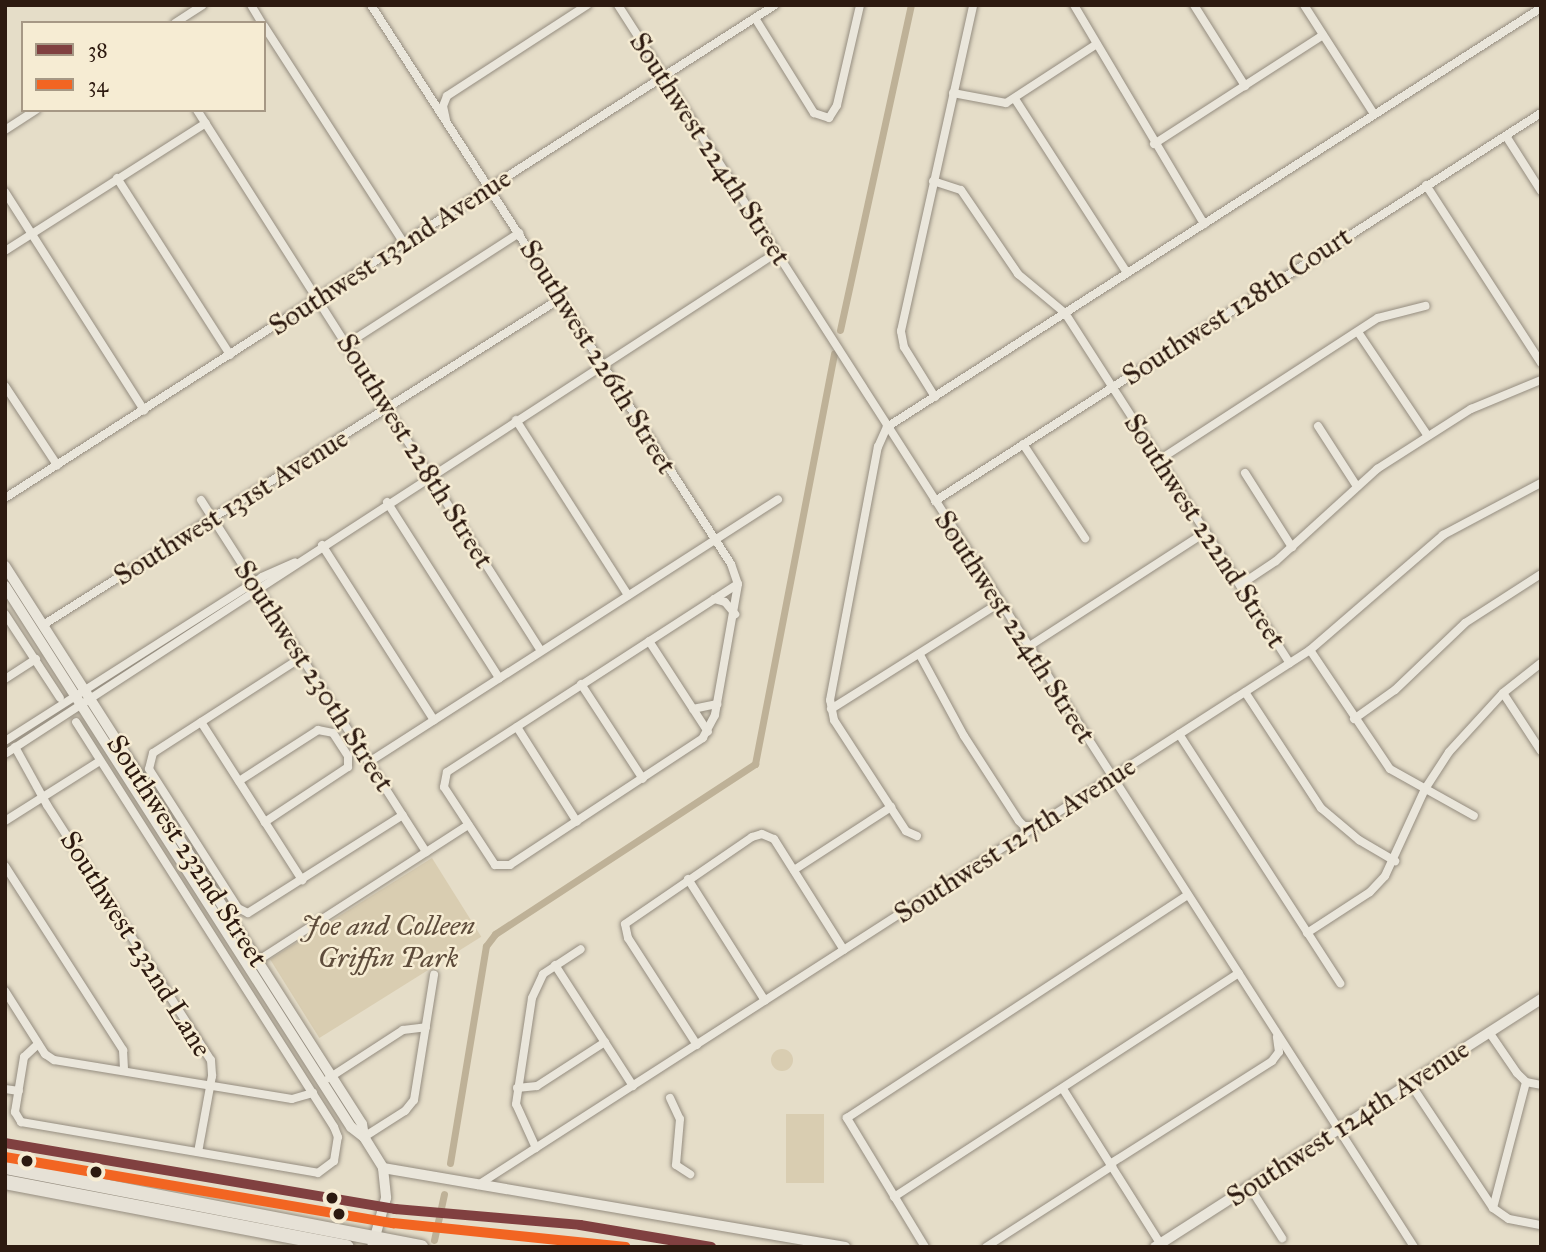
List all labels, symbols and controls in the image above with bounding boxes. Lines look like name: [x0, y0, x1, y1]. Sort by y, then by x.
legend: [21, 21, 266, 112]
street label: Southwest 224th Street: [622, 26, 798, 272]
text: 38: [88, 37, 108, 63]
text: 34: [88, 72, 108, 98]
street label: Southwest 132nd Avenue: [263, 161, 517, 343]
street label: Southwest 128th Court: [1116, 219, 1358, 393]
street label: Southwest 226th Street: [512, 234, 684, 480]
street label: Southwest 228th Street: [329, 328, 501, 574]
street label: Southwest 222nd Street: [1117, 408, 1293, 654]
street label: Southwest 131st Avenue: [108, 421, 354, 593]
street label: Southwest 224th Street: [927, 504, 1103, 750]
street label: Southwest 230th Street: [227, 554, 401, 798]
street label: Southwest 232nd Street: [99, 729, 275, 973]
street label: Southwest 127th Avenue: [888, 749, 1142, 931]
street label: Southwest 232nd Lane: [53, 825, 219, 1063]
park label: Joe and Colleen Griffin Park: [301, 909, 475, 975]
street label: Southwest 124th Avenue: [1220, 1032, 1476, 1214]
unlabelled marker: [20, 1154, 34, 1168]
unlabelled marker: [89, 1165, 103, 1179]
unlabelled marker: [325, 1191, 339, 1205]
unlabelled marker: [332, 1207, 346, 1221]

